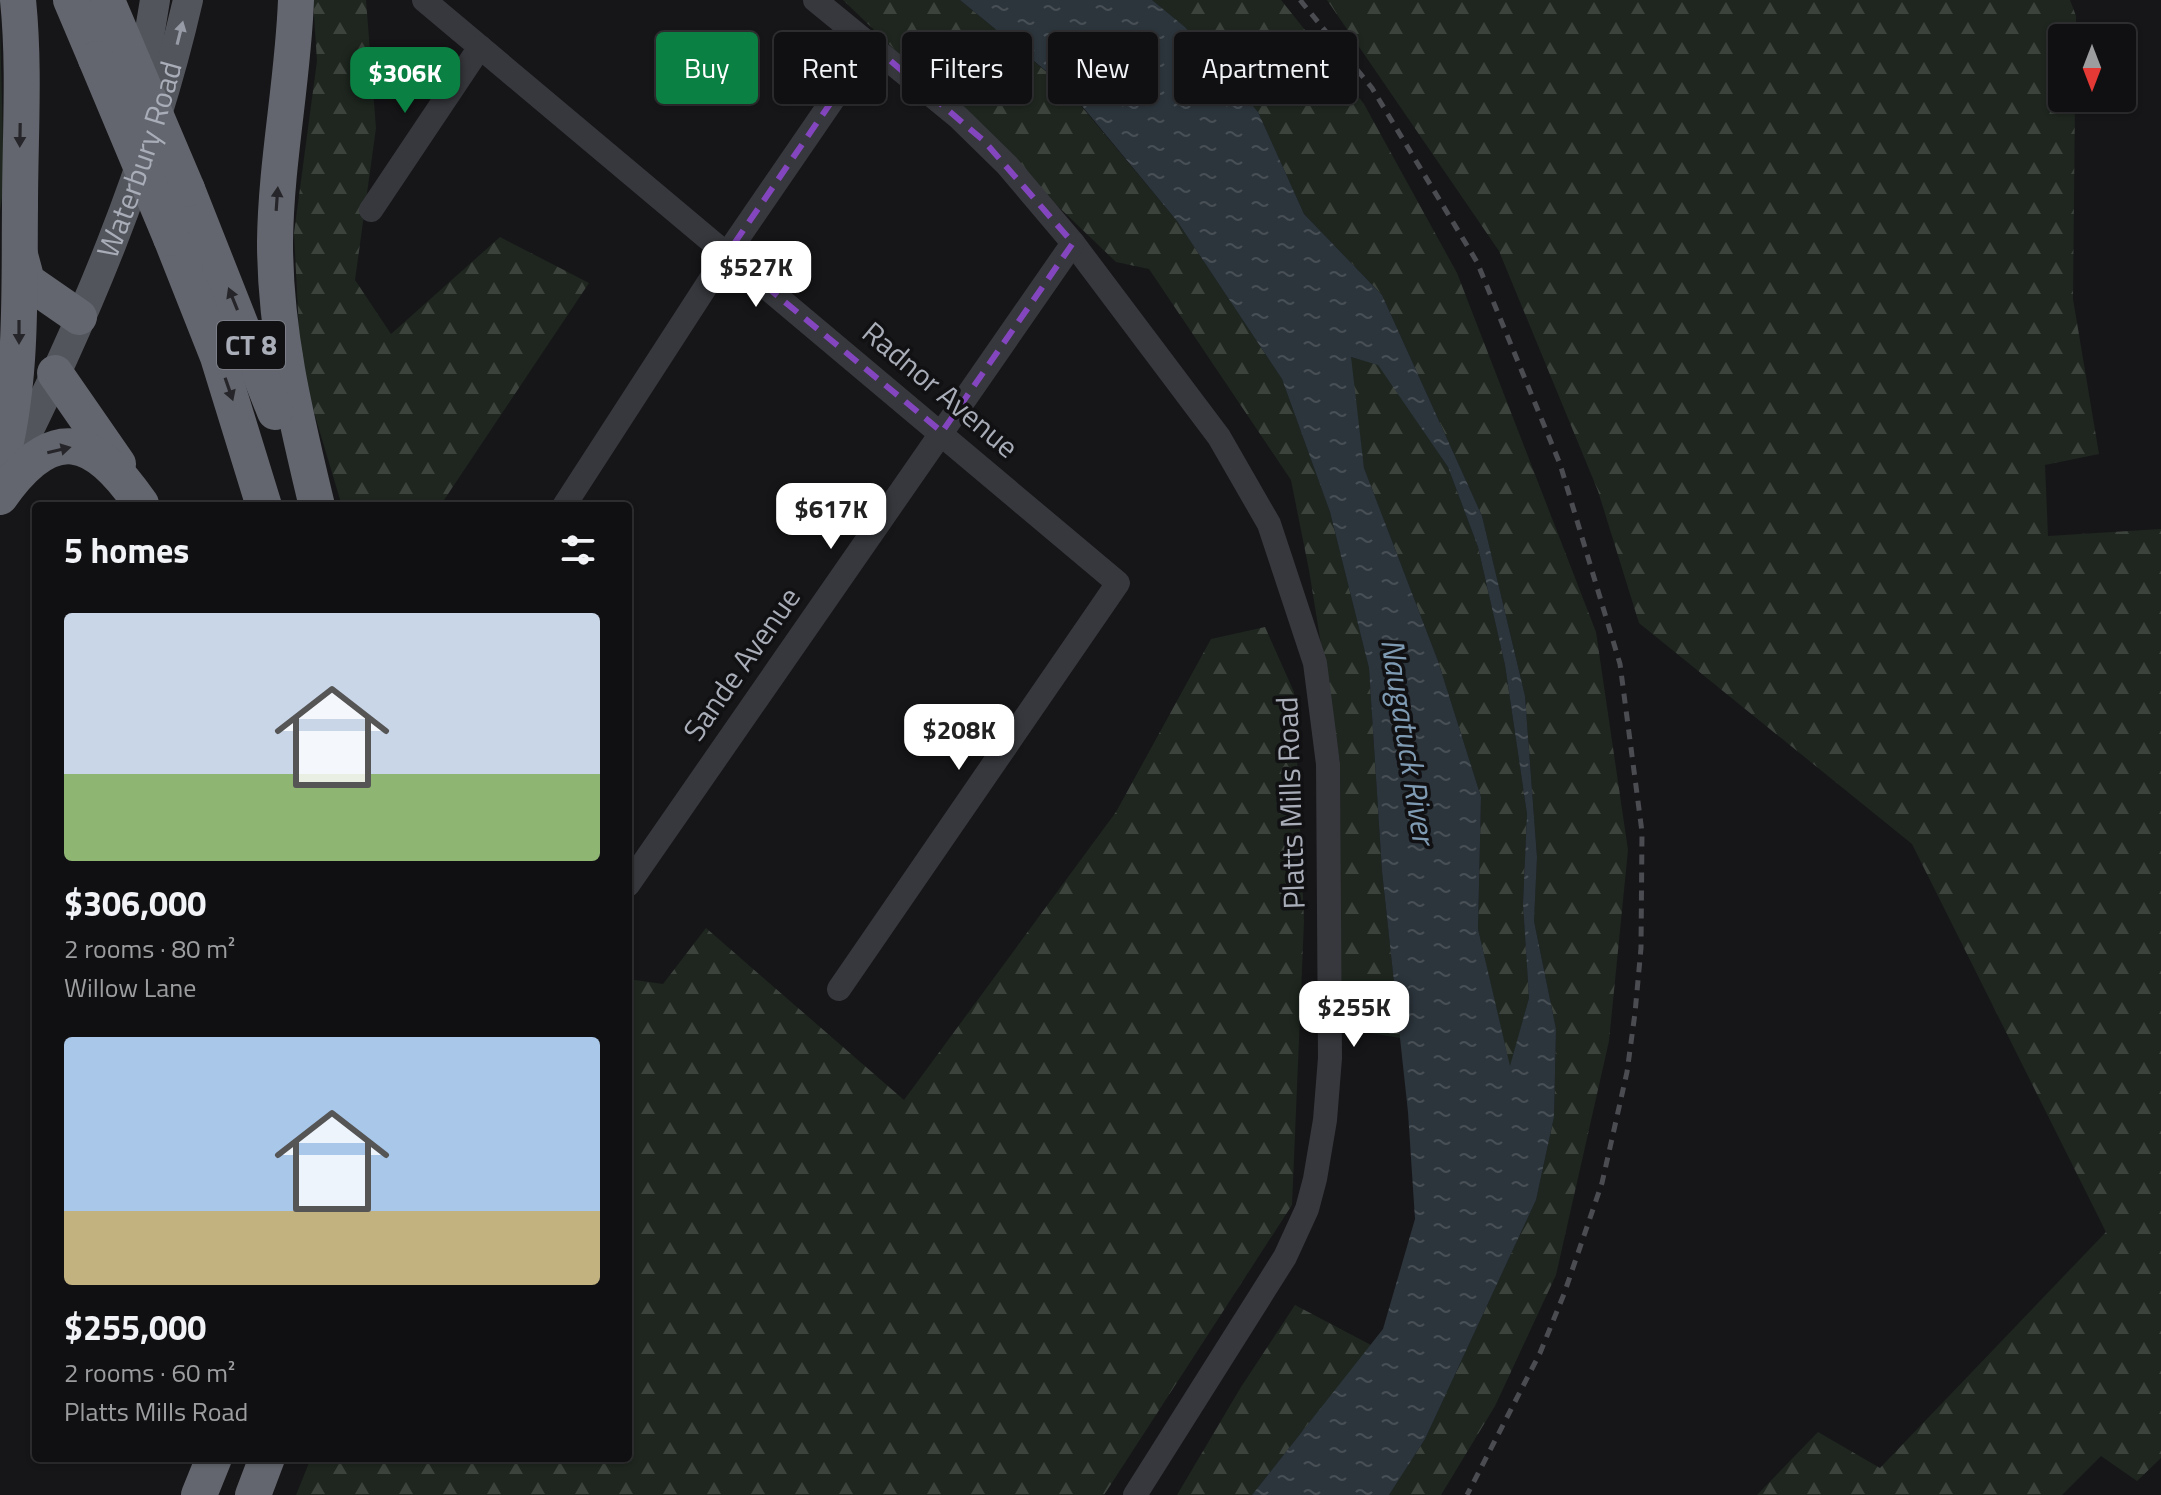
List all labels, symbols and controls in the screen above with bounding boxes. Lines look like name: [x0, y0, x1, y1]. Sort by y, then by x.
one-way arrow: [174, 20, 187, 45]
north arrow: [2048, 24, 2136, 112]
map controls: [2048, 24, 2136, 112]
chip: Buy: [656, 32, 758, 104]
chip: Rent: [774, 32, 886, 104]
chip: Filters: [902, 32, 1032, 104]
chip: New: [1048, 32, 1158, 104]
chip: Apartment: [1174, 32, 1357, 104]
pin: $306K: [349, 47, 461, 115]
text: $306K: [368, 53, 442, 92]
street label: Waterbury Road: [84, 56, 194, 265]
one-way arrow: [14, 123, 27, 148]
one-way arrow: [271, 186, 284, 211]
pin: $527K: [700, 241, 812, 309]
text: $527K: [719, 247, 793, 286]
one-way arrow: [226, 288, 239, 311]
street label: Radnor Avenue: [852, 310, 1029, 469]
one-way arrow: [13, 320, 25, 345]
road number: CT 8: [217, 321, 285, 369]
one-way arrow: [224, 377, 236, 401]
one-way arrow: [47, 443, 72, 456]
pin: $617K: [775, 483, 887, 551]
text: $617K: [794, 489, 868, 528]
text: 5 homes: [64, 524, 189, 576]
icon: filters: [556, 528, 600, 572]
street label: Sande Avenue: [671, 577, 811, 750]
water label: Naugatuck River: [1369, 635, 1449, 851]
icon: home: [260, 665, 404, 809]
street label: Platts Mills Road: [1263, 696, 1317, 910]
pin: $208K: [903, 704, 1015, 772]
text: $208K: [922, 710, 996, 749]
text: $306,000: [64, 877, 206, 929]
text: 2 rooms · 80 m²: [64, 929, 235, 968]
text: Willow Lane: [64, 968, 196, 1007]
pin: $255K: [1298, 981, 1410, 1049]
text: $255K: [1317, 987, 1391, 1026]
icon: home: [260, 1089, 404, 1233]
text: $255,000: [64, 1301, 206, 1353]
text: 2 rooms · 60 m²: [64, 1353, 235, 1392]
text: Platts Mills Road: [64, 1392, 248, 1431]

